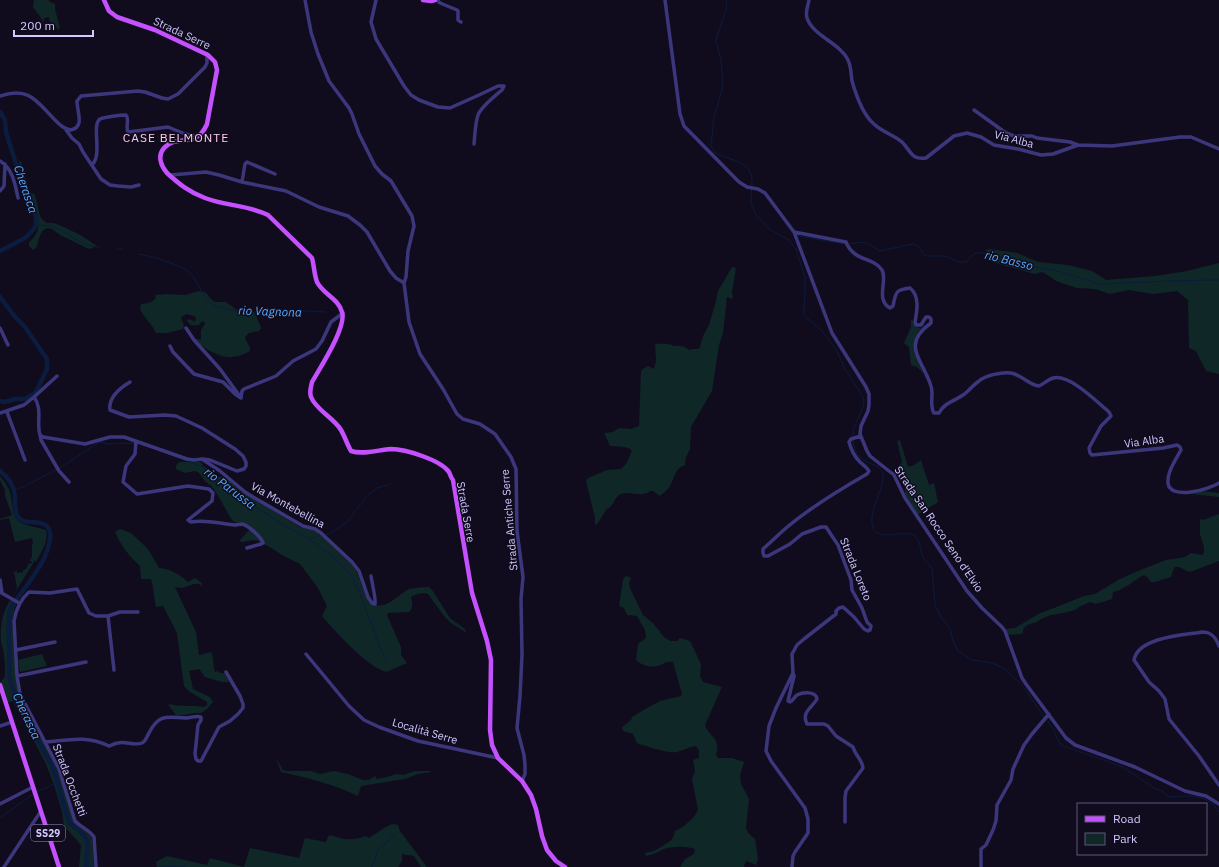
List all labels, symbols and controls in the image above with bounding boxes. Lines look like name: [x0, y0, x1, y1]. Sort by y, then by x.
scale bar: [14, 12, 93, 38]
street label: Strada Serre: [151, 14, 213, 52]
text: 200 m: [20, 18, 55, 33]
street label: Via Alba: [993, 127, 1035, 151]
district label: CASE BELMONTE: [123, 130, 229, 145]
water label: Cherasca: [11, 163, 41, 215]
water label: rio Basso: [983, 247, 1035, 273]
water label: rio Vagnona: [238, 302, 302, 320]
street label: Via Alba: [1123, 431, 1165, 451]
street label: Strada San Rocco Seno d'Elvio: [892, 463, 986, 595]
water label: rio Parussa: [201, 464, 259, 512]
street label: Strada Antiche Serre: [498, 469, 520, 571]
street label: Via Montebellina: [249, 479, 328, 531]
street label: Strada Serre: [454, 481, 478, 543]
street label: Strada Loreto: [837, 536, 875, 602]
water label: Cherasca: [10, 690, 44, 742]
street label: Località Serre: [391, 715, 459, 747]
street label: Strada Occhetti: [50, 742, 90, 818]
legend: [1077, 803, 1207, 855]
text: Road: [1113, 811, 1141, 826]
road number: SS29: [31, 825, 65, 841]
text: Park: [1113, 831, 1138, 846]

